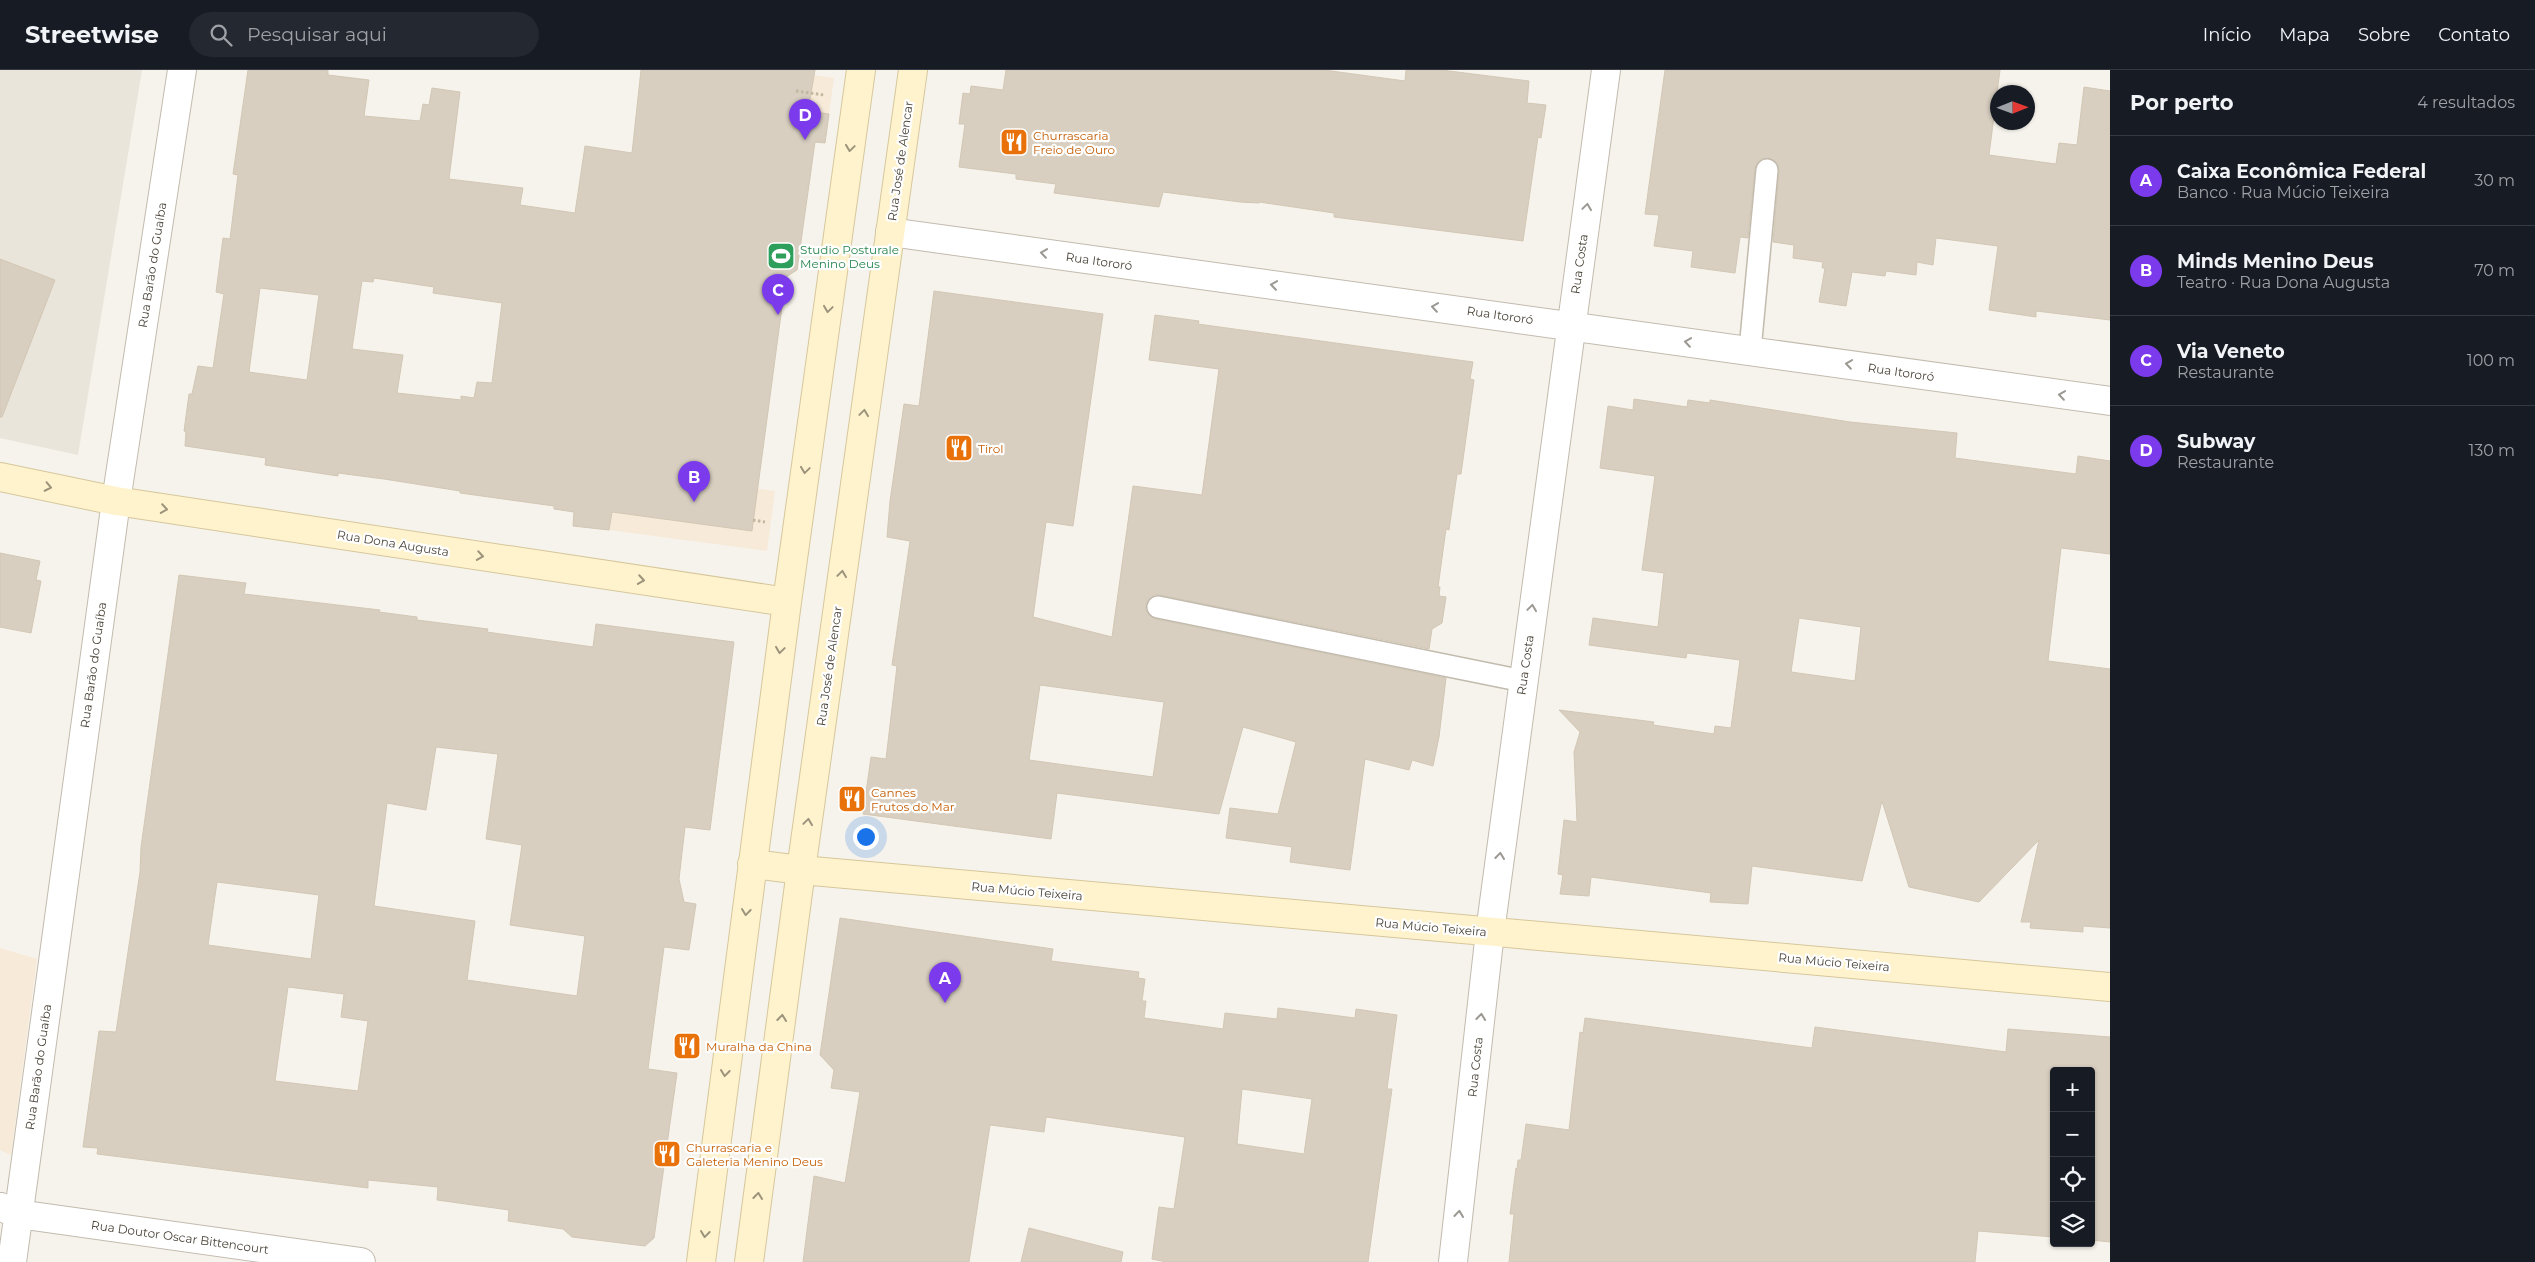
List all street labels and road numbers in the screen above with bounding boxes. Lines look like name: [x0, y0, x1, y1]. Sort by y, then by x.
street label: Rua José de Alencar: [884, 100, 916, 222]
street label: Rua Barão do Guaíba: [135, 201, 169, 329]
street label: Rua Costa: [1567, 233, 1591, 295]
street label: Rua Itororó: [1065, 249, 1133, 273]
street label: Rua Itororó: [1466, 303, 1534, 327]
street label: Rua Itororó: [1867, 360, 1935, 384]
street label: Rua Dona Augusta: [336, 527, 450, 559]
street label: Rua Barão do Guaíba: [77, 601, 109, 729]
street label: Rua José de Alencar: [813, 605, 845, 727]
street label: Rua Costa: [1513, 634, 1537, 696]
street label: Rua Múcio Teixeira: [971, 879, 1083, 903]
street label: Rua Múcio Teixeira: [1375, 915, 1487, 939]
street label: Rua Múcio Teixeira: [1778, 950, 1890, 974]
street label: Rua Barão do Guaíba: [22, 1003, 54, 1131]
street label: Rua Costa: [1464, 1036, 1486, 1098]
street label: Rua Doutor Oscar Bittencourt: [90, 1217, 270, 1257]

